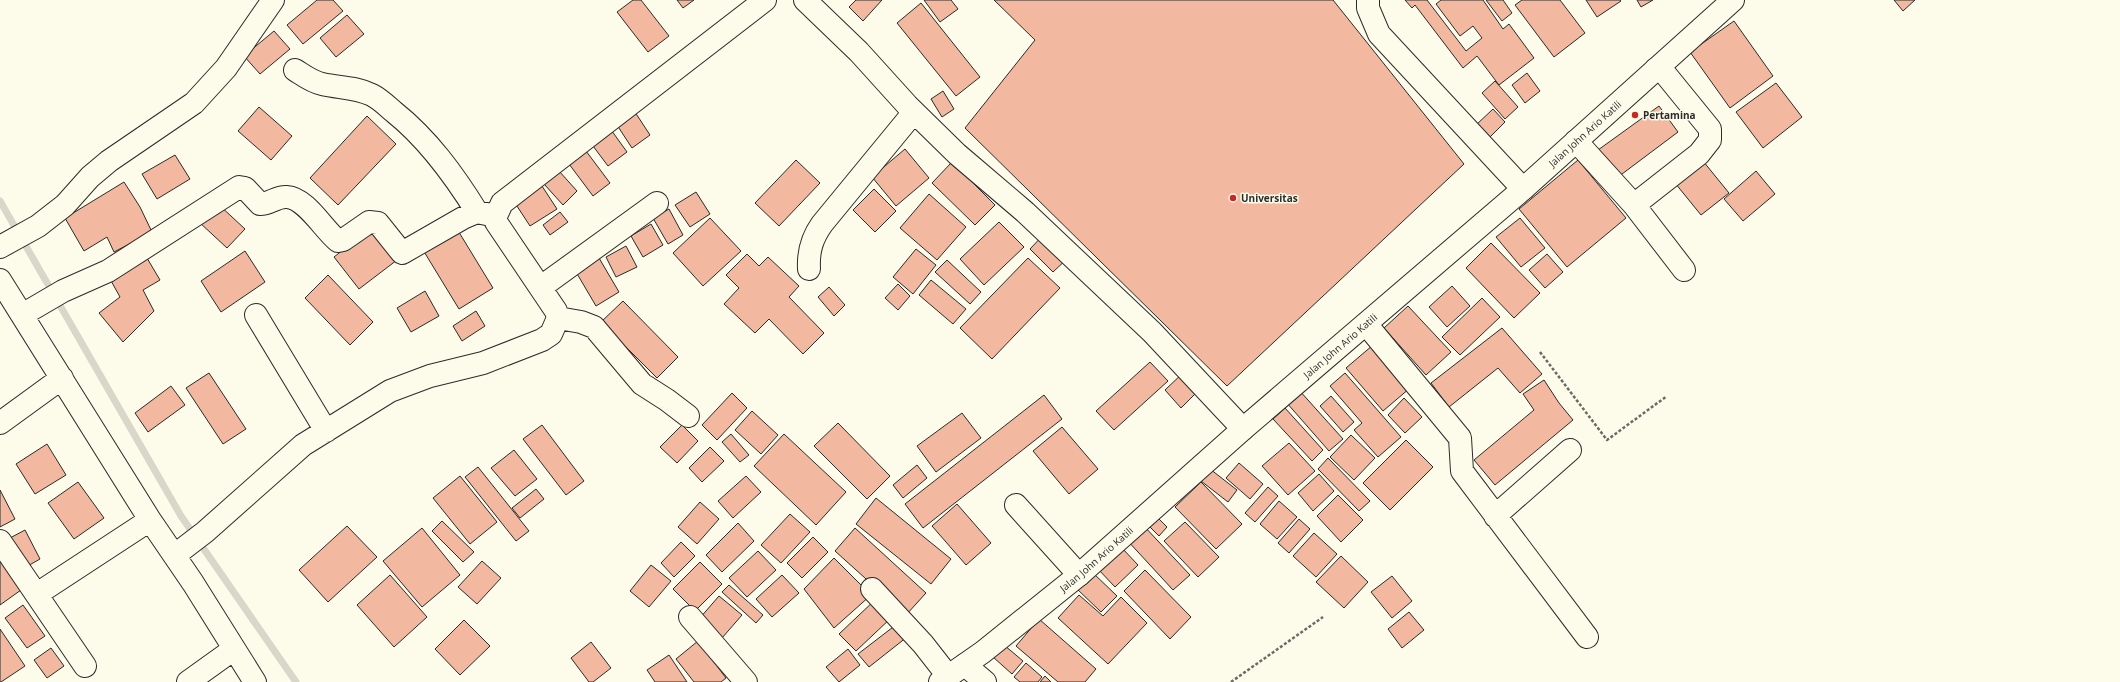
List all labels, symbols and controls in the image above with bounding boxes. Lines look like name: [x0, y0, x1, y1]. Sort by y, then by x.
street label: Jalan John Ario Katili: [1545, 97, 1624, 170]
place label: Pertamina: [1643, 108, 1696, 122]
marker: Pertamina: [1630, 110, 1640, 120]
place label: Universitas: [1241, 191, 1298, 205]
marker: Universitas: [1228, 193, 1238, 203]
street label: Jalan John Ario Katili: [1299, 310, 1380, 382]
street label: Jalan John Ario Katili: [1056, 523, 1136, 596]

